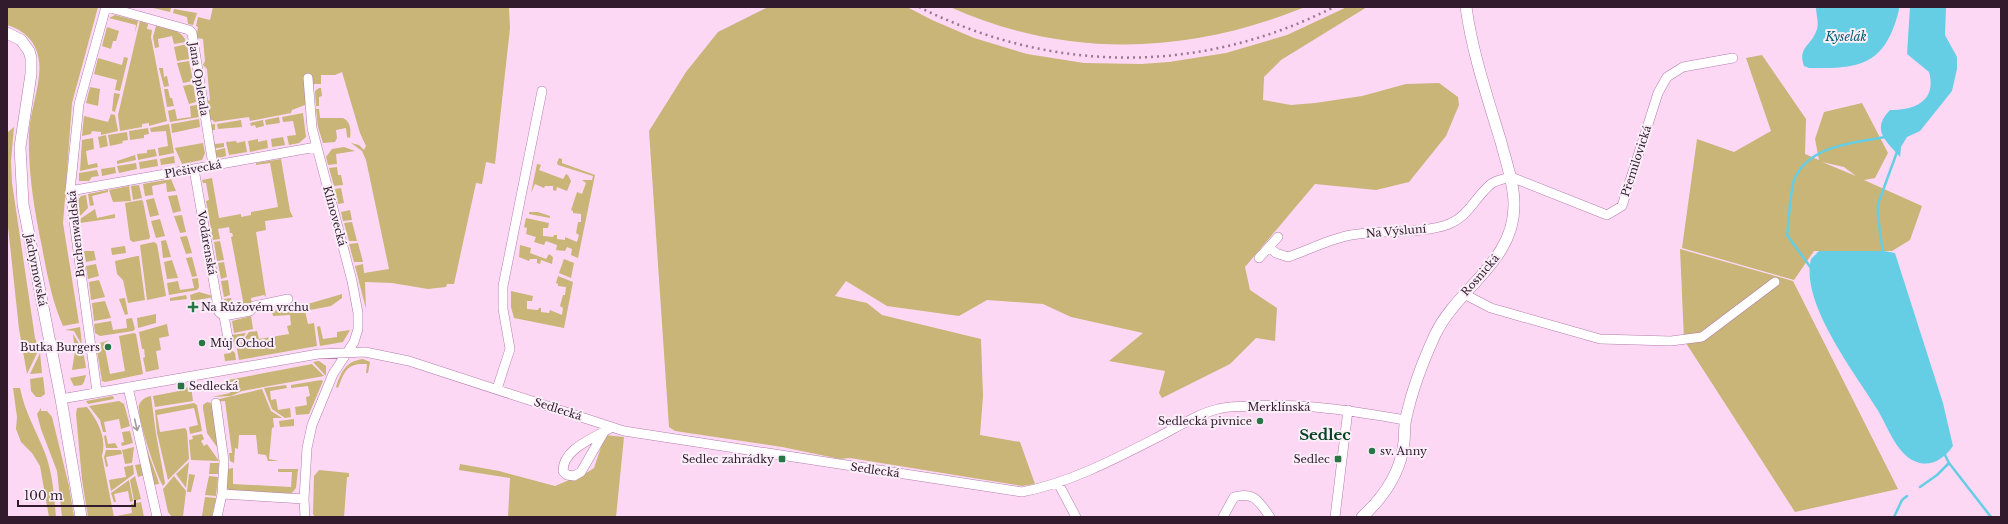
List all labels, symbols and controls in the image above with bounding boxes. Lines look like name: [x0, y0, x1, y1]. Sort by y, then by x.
water label: Kyselák: [1824, 29, 1867, 44]
street label: Jana Opletala: [186, 39, 212, 118]
street label: Přemilovická: [1618, 123, 1654, 199]
street label: Plešivecká: [163, 157, 223, 181]
street label: Klínovecká: [320, 184, 350, 249]
street label: Buchenwaldská: [64, 189, 88, 278]
street label: Vodárenská: [194, 209, 220, 277]
street label: Na Výsluní: [1365, 221, 1427, 241]
street label: Jáchymovská: [22, 231, 50, 308]
street label: Rosnická: [1458, 251, 1503, 299]
place label: Na Růžovém vrchu: [201, 300, 309, 314]
marker: Na Růžovém vrchu: [188, 302, 198, 312]
place label: Můj Ochod: [210, 336, 275, 350]
marker: Můj Ochod: [197, 338, 207, 348]
place label: Butka Burgers: [20, 340, 100, 354]
marker: Butka Burgers: [103, 342, 113, 352]
place label: Sedlecká: [189, 379, 239, 393]
marker: Sedlecká: [176, 381, 186, 391]
street label: Sedlecká: [532, 395, 585, 424]
street label: Merklínská: [1248, 400, 1311, 414]
place label: Sedlecká pivnice: [1158, 414, 1252, 428]
marker: Sedlecká pivnice: [1255, 416, 1265, 426]
one-way arrow: [133, 418, 141, 431]
district label: Sedlec: [1299, 425, 1351, 444]
place label: sv. Anny: [1380, 444, 1427, 458]
marker: sv. Anny: [1367, 446, 1377, 456]
place label: Sedlec zahrádky: [682, 452, 774, 466]
place label: Sedlec: [1293, 452, 1330, 466]
marker: Sedlec zahrádky: [777, 454, 787, 464]
marker: Sedlec: [1333, 454, 1343, 464]
street label: Sedlecká: [850, 460, 901, 481]
scale bar: [18, 482, 135, 508]
text: 100 m: [24, 488, 63, 503]

